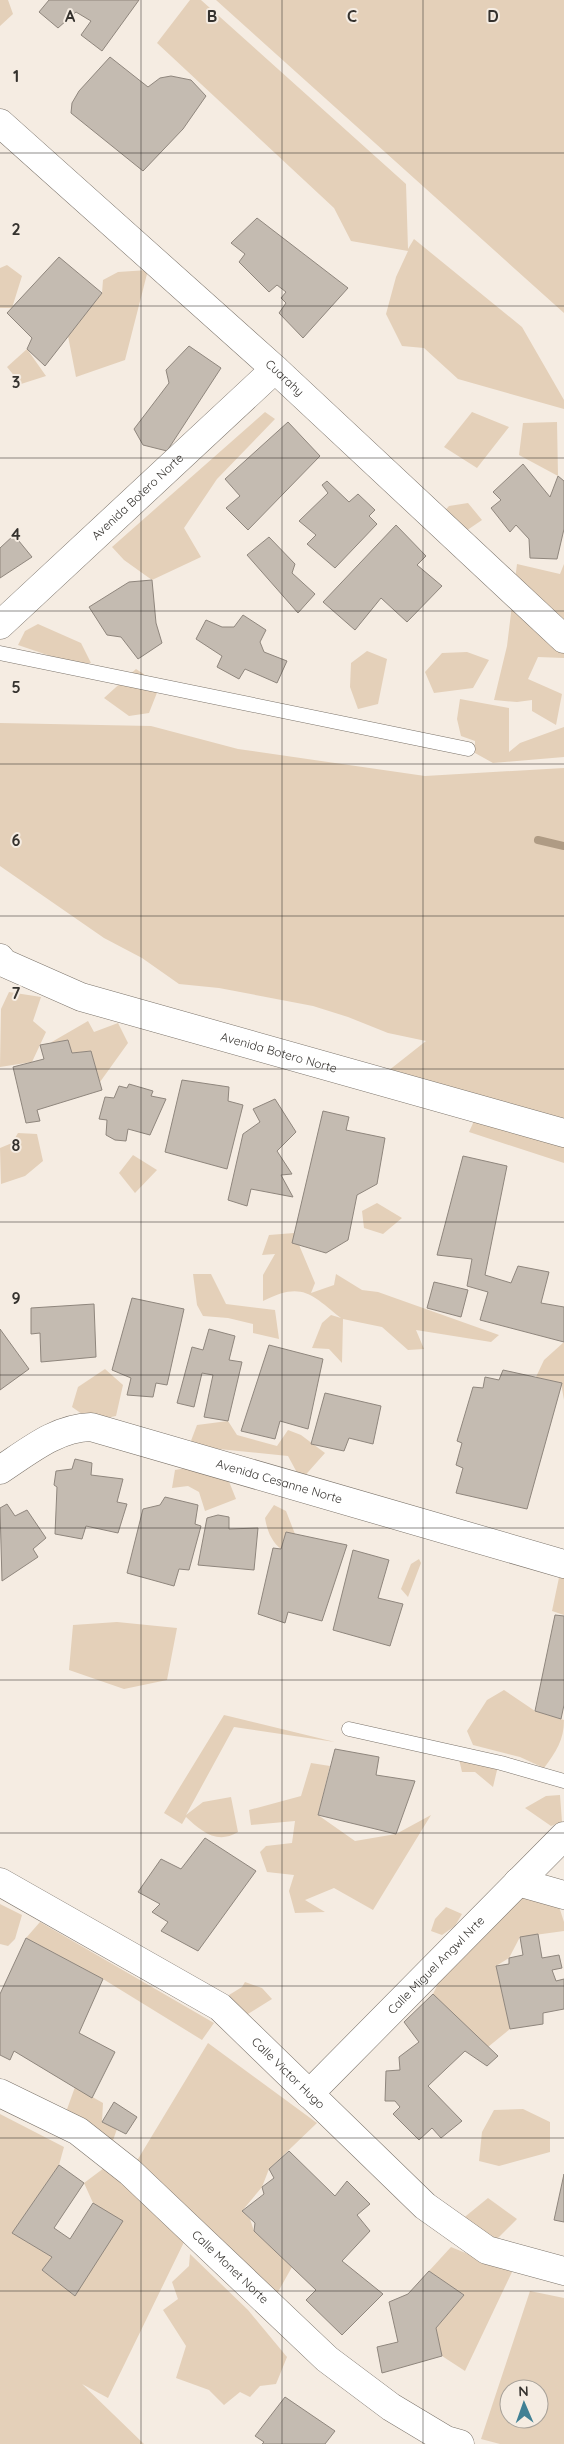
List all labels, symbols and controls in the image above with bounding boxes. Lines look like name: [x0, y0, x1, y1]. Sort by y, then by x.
text: A: [65, 6, 76, 26]
text: B: [207, 6, 217, 26]
text: C: [347, 6, 357, 26]
text: D: [487, 6, 499, 26]
text: 1: [13, 66, 19, 86]
text: 2: [11, 219, 21, 239]
street label: Cuarahy: [262, 356, 307, 399]
text: 3: [12, 372, 20, 392]
street label: Avenida Botero Norte: [88, 450, 186, 543]
text: 4: [11, 524, 21, 544]
text: 5: [11, 677, 21, 697]
text: 6: [12, 830, 21, 850]
text: 7: [12, 983, 21, 1003]
street label: Avenida Botero Norte: [219, 1029, 339, 1076]
text: 8: [12, 1135, 21, 1155]
text: 9: [11, 1288, 21, 1308]
street label: Avenida Cesanne Norte: [214, 1456, 344, 1506]
street label: Calle Miguel Angwl Nrte: [384, 1913, 488, 2017]
street label: Calle Victor Hugo: [249, 2034, 328, 2112]
street label: Calle Monet Norte: [189, 2227, 272, 2307]
north arrow: [499, 2379, 549, 2429]
text: N: [518, 2382, 529, 2400]

